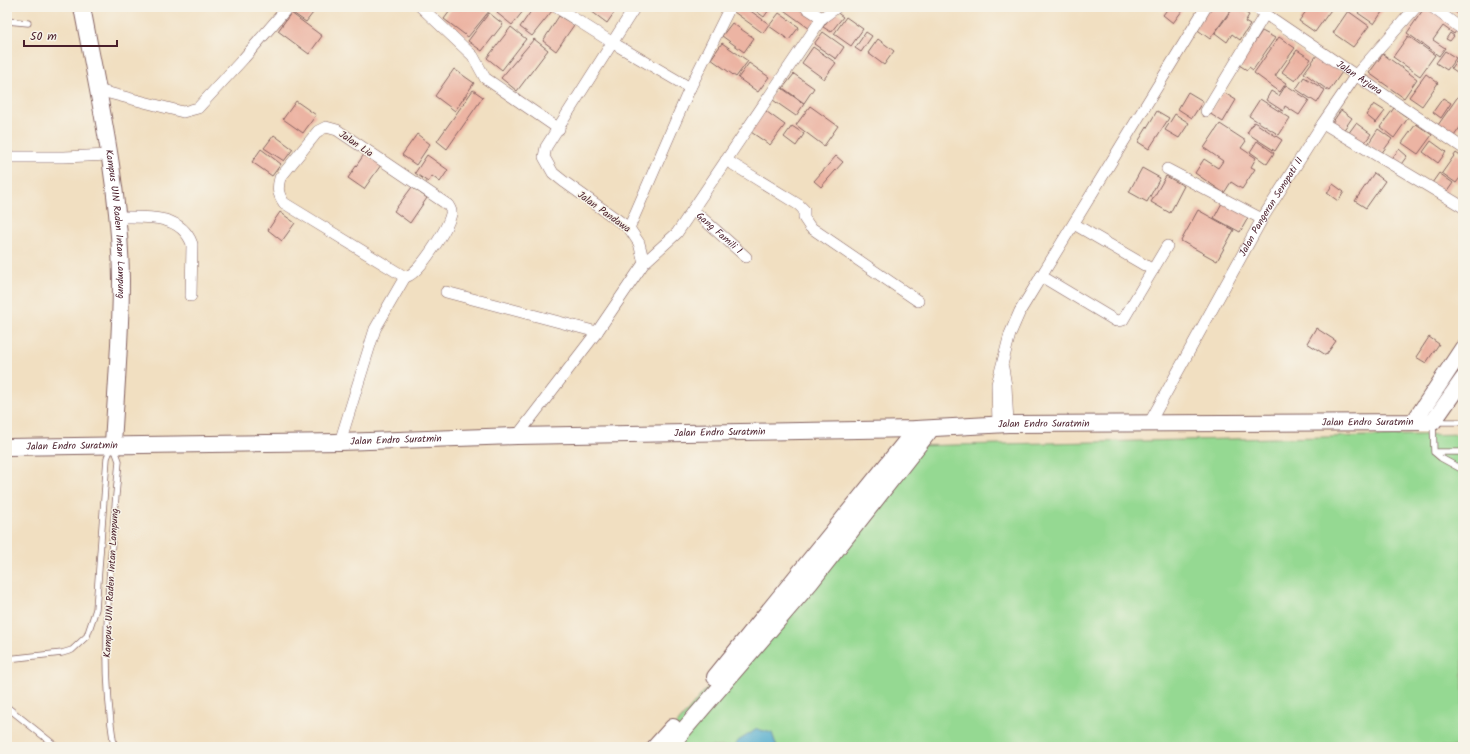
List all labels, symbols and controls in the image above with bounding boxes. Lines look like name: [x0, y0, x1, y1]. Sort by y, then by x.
scale bar: [24, 22, 117, 48]
text: 50 m: [30, 27, 57, 46]
street label: Jalan Arjuna: [1333, 56, 1386, 99]
street label: Jalan Lia: [336, 127, 377, 162]
street label: Kampus UIN Raden Intan Lampung: [101, 148, 129, 299]
street label: Jalan Pangeran Senopati II: [1235, 154, 1307, 259]
street label: Jalan Pandawa: [574, 187, 634, 237]
street label: Gang Famili 1: [692, 208, 746, 258]
street label: Jalan Endro Suratmin: [1322, 414, 1414, 431]
street label: Jalan Endro Suratmin: [997, 416, 1090, 433]
street label: Jalan Endro Suratmin: [674, 424, 766, 441]
street label: Jalan Endro Suratmin: [350, 431, 442, 450]
street label: Jalan Endro Suratmin: [26, 437, 118, 455]
street label: Kampus UIN Raden Intan Lampung: [99, 508, 123, 658]

